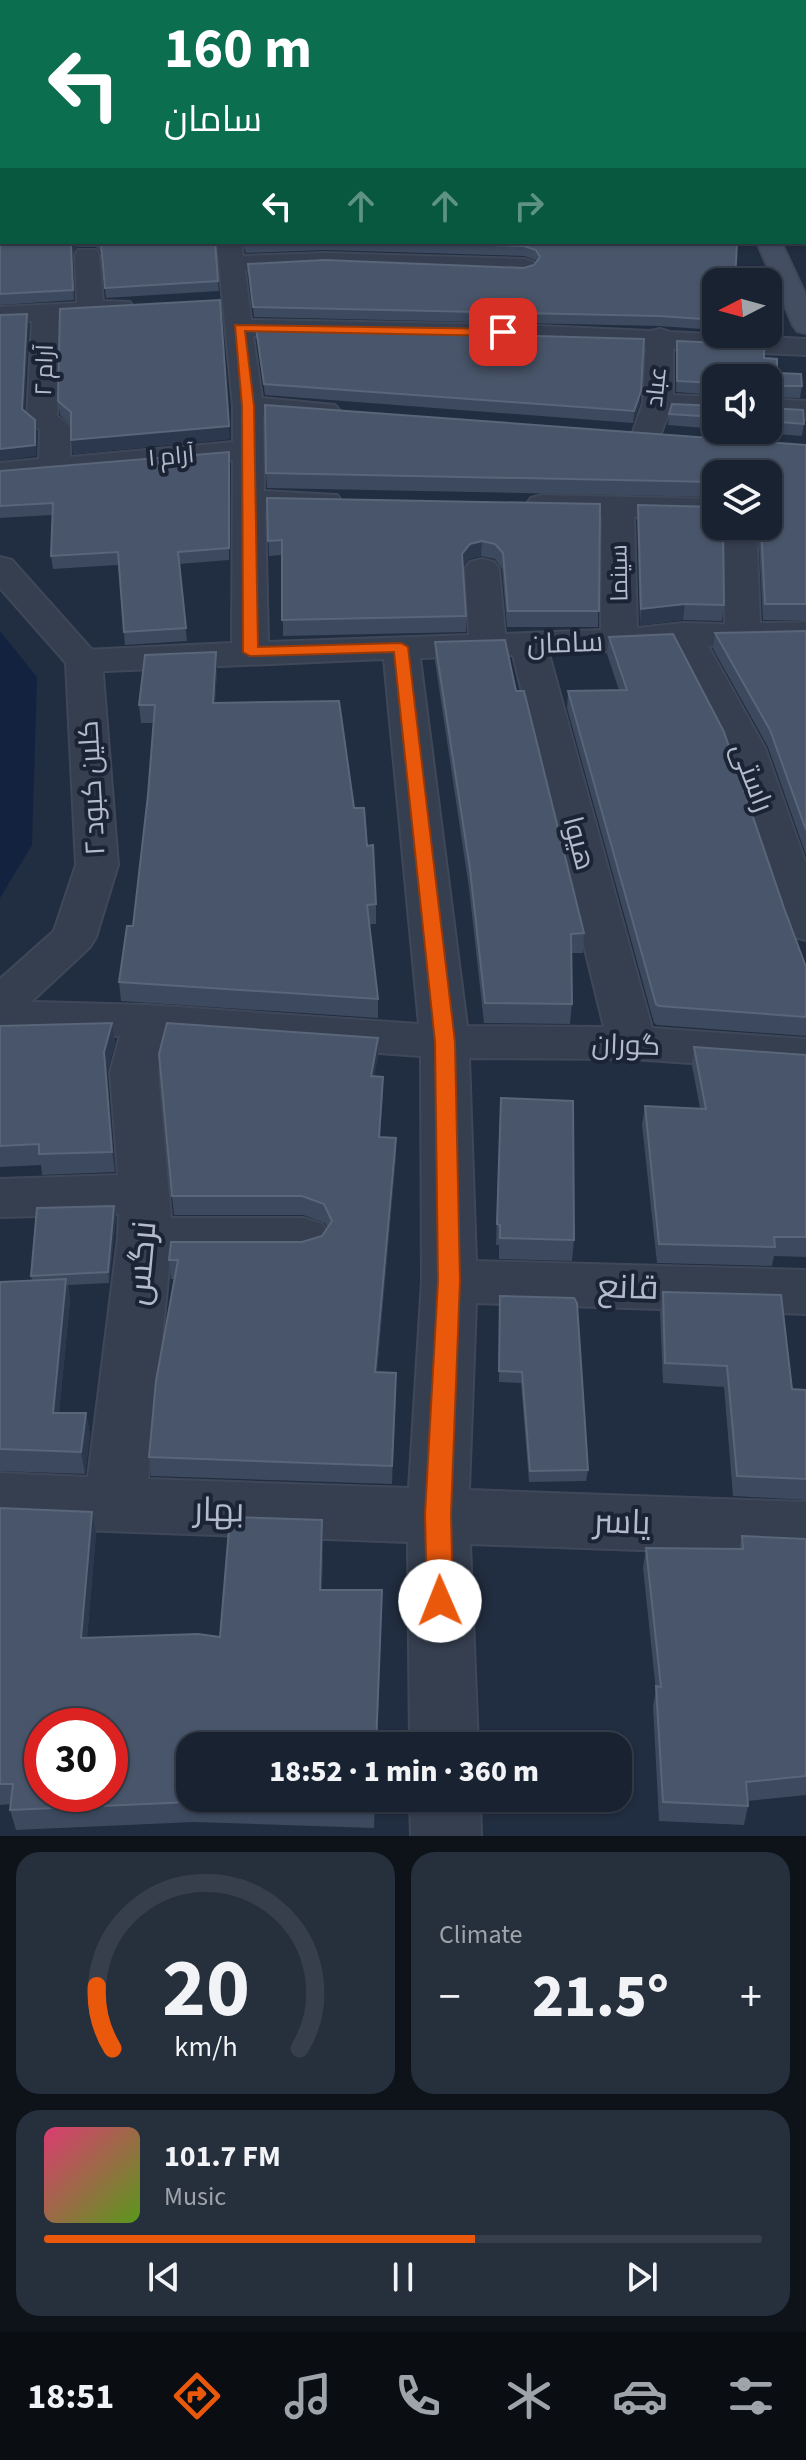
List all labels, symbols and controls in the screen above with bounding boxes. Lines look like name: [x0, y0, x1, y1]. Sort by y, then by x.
text: 160 m: [164, 10, 312, 89]
icon: left: [32, 32, 136, 136]
text: سامان: [164, 94, 262, 145]
icon: left: [255, 184, 299, 228]
icon: ahead: [339, 184, 383, 228]
icon: ahead: [423, 184, 467, 228]
icon: right: [507, 184, 551, 228]
north arrow: [702, 268, 782, 348]
map controls: [702, 268, 782, 540]
pin: [469, 298, 537, 366]
icon: arrive: [481, 310, 525, 354]
street label: آرام ۲: [26, 343, 63, 396]
button: sound: [702, 364, 782, 444]
street label: عباد: [637, 365, 676, 409]
street label: آرام ۱: [146, 437, 196, 476]
button: layers: [702, 460, 782, 540]
street label: سینما: [602, 544, 637, 602]
street label: سامان: [526, 622, 604, 664]
street label: کلین کبود ۲: [68, 719, 116, 857]
street label: راستی: [721, 737, 783, 818]
street label: هیوا: [553, 812, 605, 875]
street label: گوران: [591, 1024, 661, 1066]
street label: نرگس: [113, 1219, 170, 1307]
street label: قانع: [597, 1262, 659, 1313]
street label: بهار: [191, 1486, 245, 1535]
street label: یاسر: [591, 1497, 651, 1548]
position arrow: [398, 1559, 482, 1643]
speed limit sign: 30: [24, 1708, 128, 1812]
text: 18:52 · 1 min · 360 m: [269, 1750, 539, 1793]
text: Climate: [439, 1916, 523, 1953]
text: 20: [162, 1930, 249, 2048]
text: 21.5°: [532, 1955, 669, 2040]
text: −: [439, 1966, 461, 2029]
text: +: [740, 1966, 762, 2029]
text: km/h: [174, 2027, 237, 2067]
text: 101.7 FM: [164, 2135, 281, 2178]
text: Music: [164, 2178, 226, 2215]
icon: previous: [142, 2255, 186, 2299]
icon: pause: [381, 2255, 425, 2299]
icon: next: [620, 2255, 664, 2299]
icon: directions: [169, 2368, 225, 2424]
icon: music: [280, 2368, 336, 2424]
icon: phone: [390, 2368, 446, 2424]
icon: climate: [501, 2368, 557, 2424]
icon: car: [612, 2368, 668, 2424]
icon: filters: [723, 2368, 779, 2424]
text: 18:51: [27, 2371, 114, 2422]

